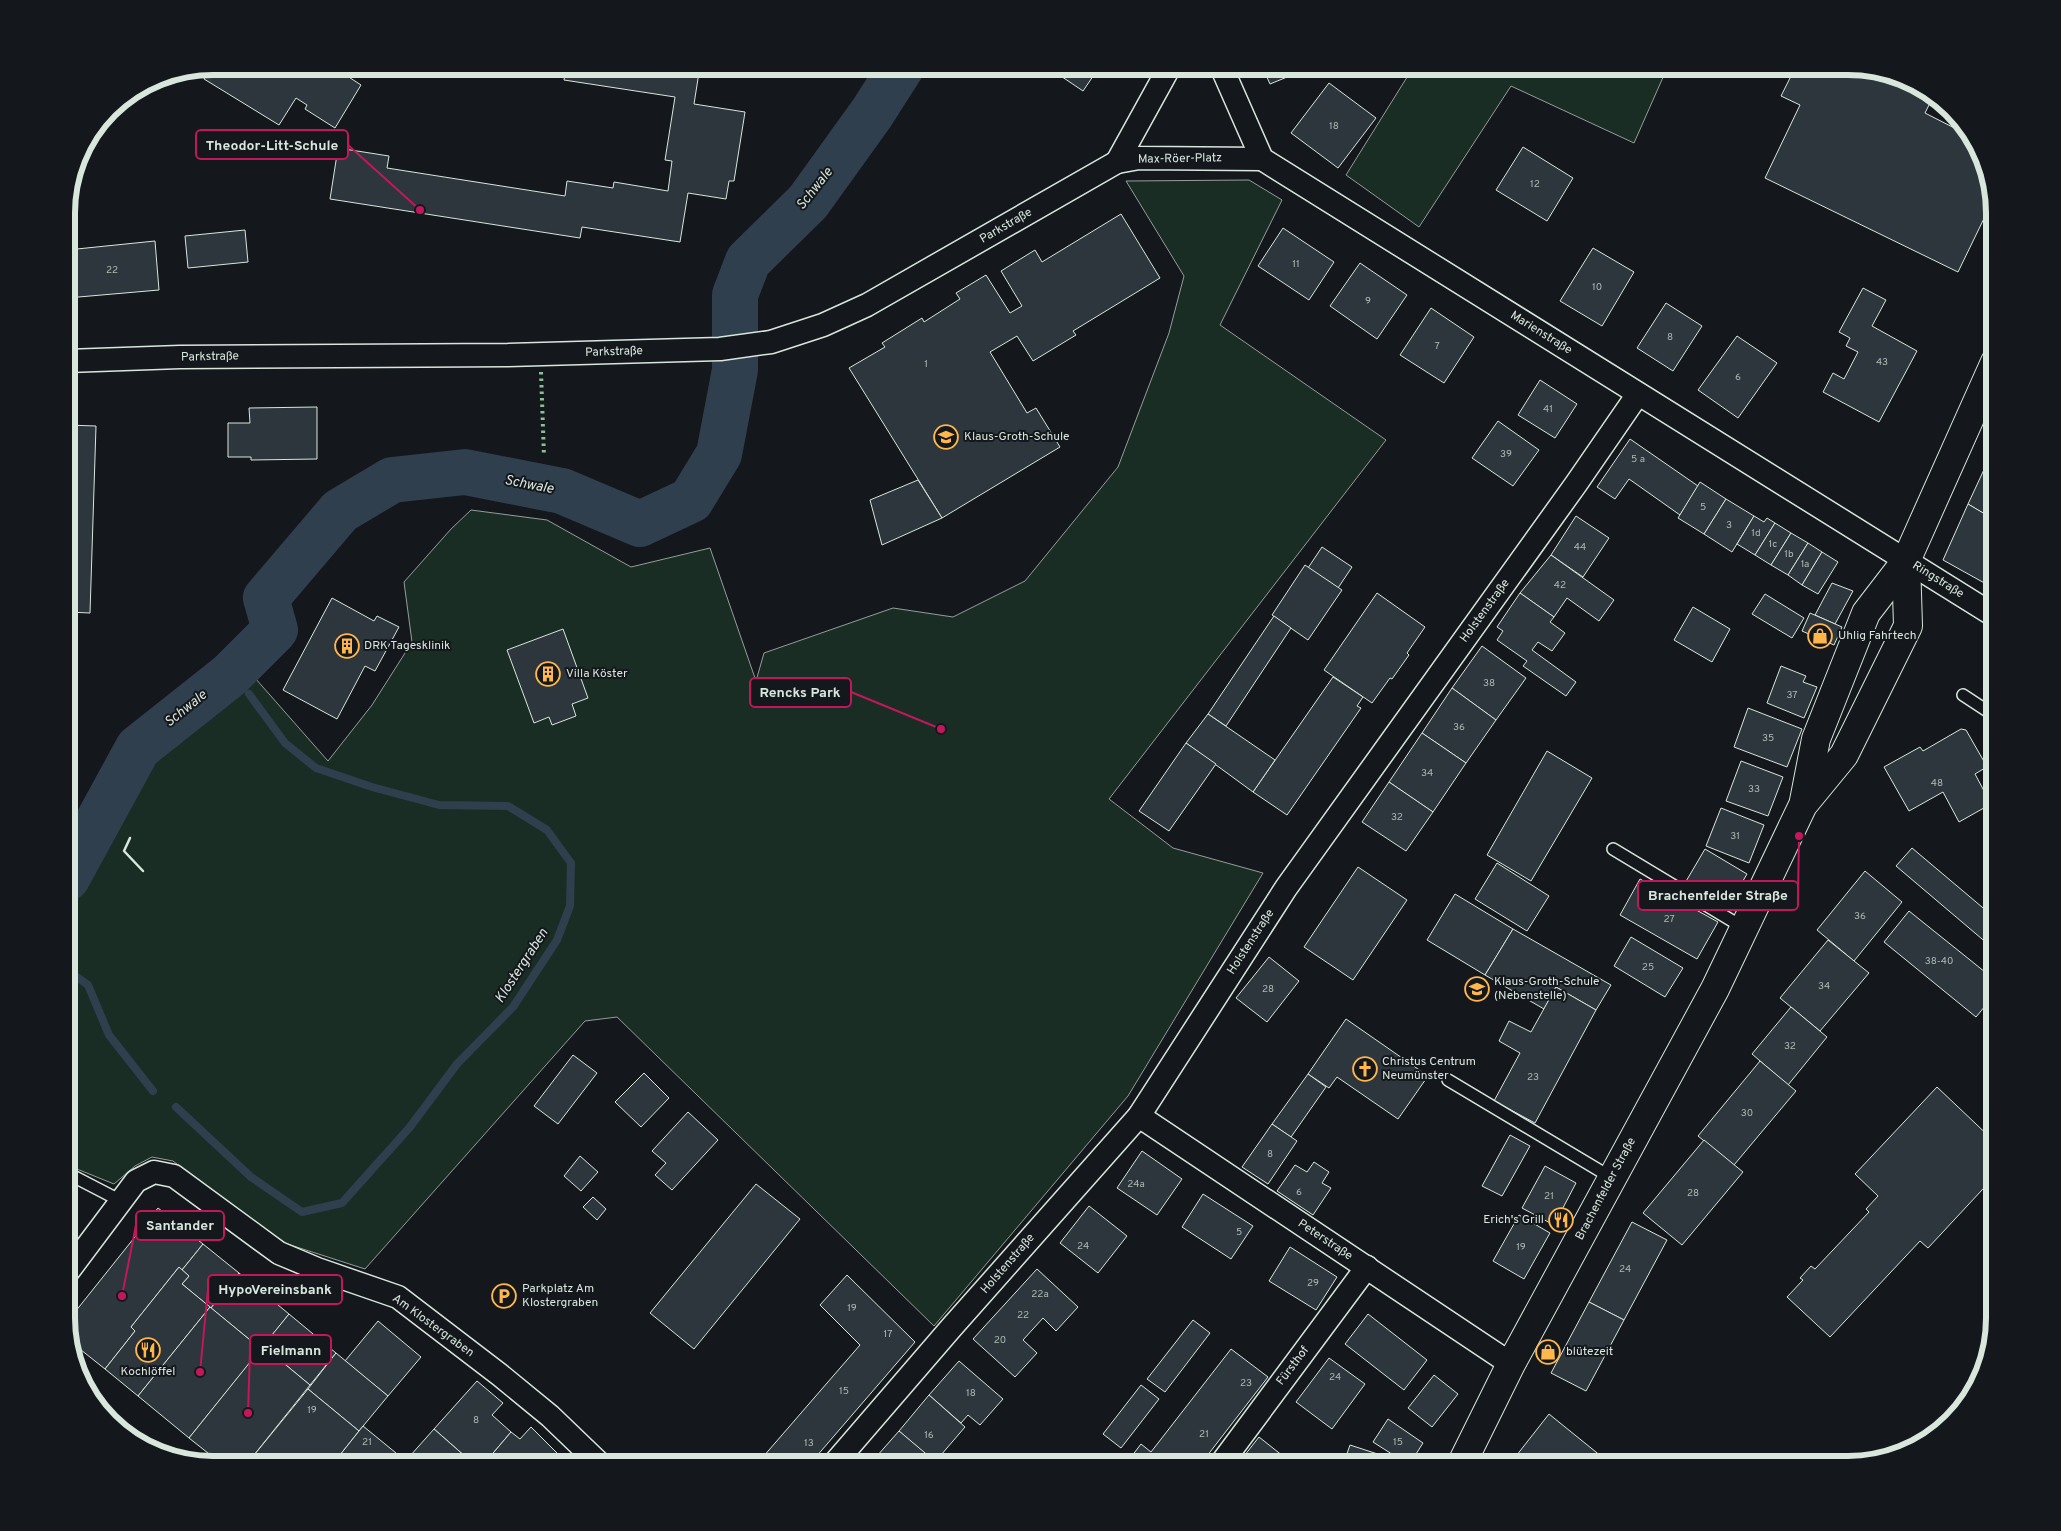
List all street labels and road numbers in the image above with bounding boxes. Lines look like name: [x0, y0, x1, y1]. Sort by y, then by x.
street label: Max-Röer-Platz: [1138, 150, 1222, 168]
street label: Parkstraße: [977, 205, 1035, 247]
street label: Marienstraße: [1507, 308, 1575, 358]
street label: Parkstraße: [585, 343, 643, 361]
street label: Parkstraße: [181, 348, 239, 366]
street label: Ringstraße: [1909, 558, 1967, 602]
street label: Holstenstraße: [1457, 576, 1513, 646]
street label: Holstenstraße: [1224, 906, 1278, 978]
street label: Brachenfelder Straße: [1572, 1135, 1640, 1243]
street label: Peterstraße: [1294, 1216, 1356, 1264]
street label: Holstenstraße: [977, 1230, 1039, 1298]
street label: Am Klostergraben: [389, 1291, 477, 1361]
street label: Fürsthof: [1273, 1343, 1313, 1389]

